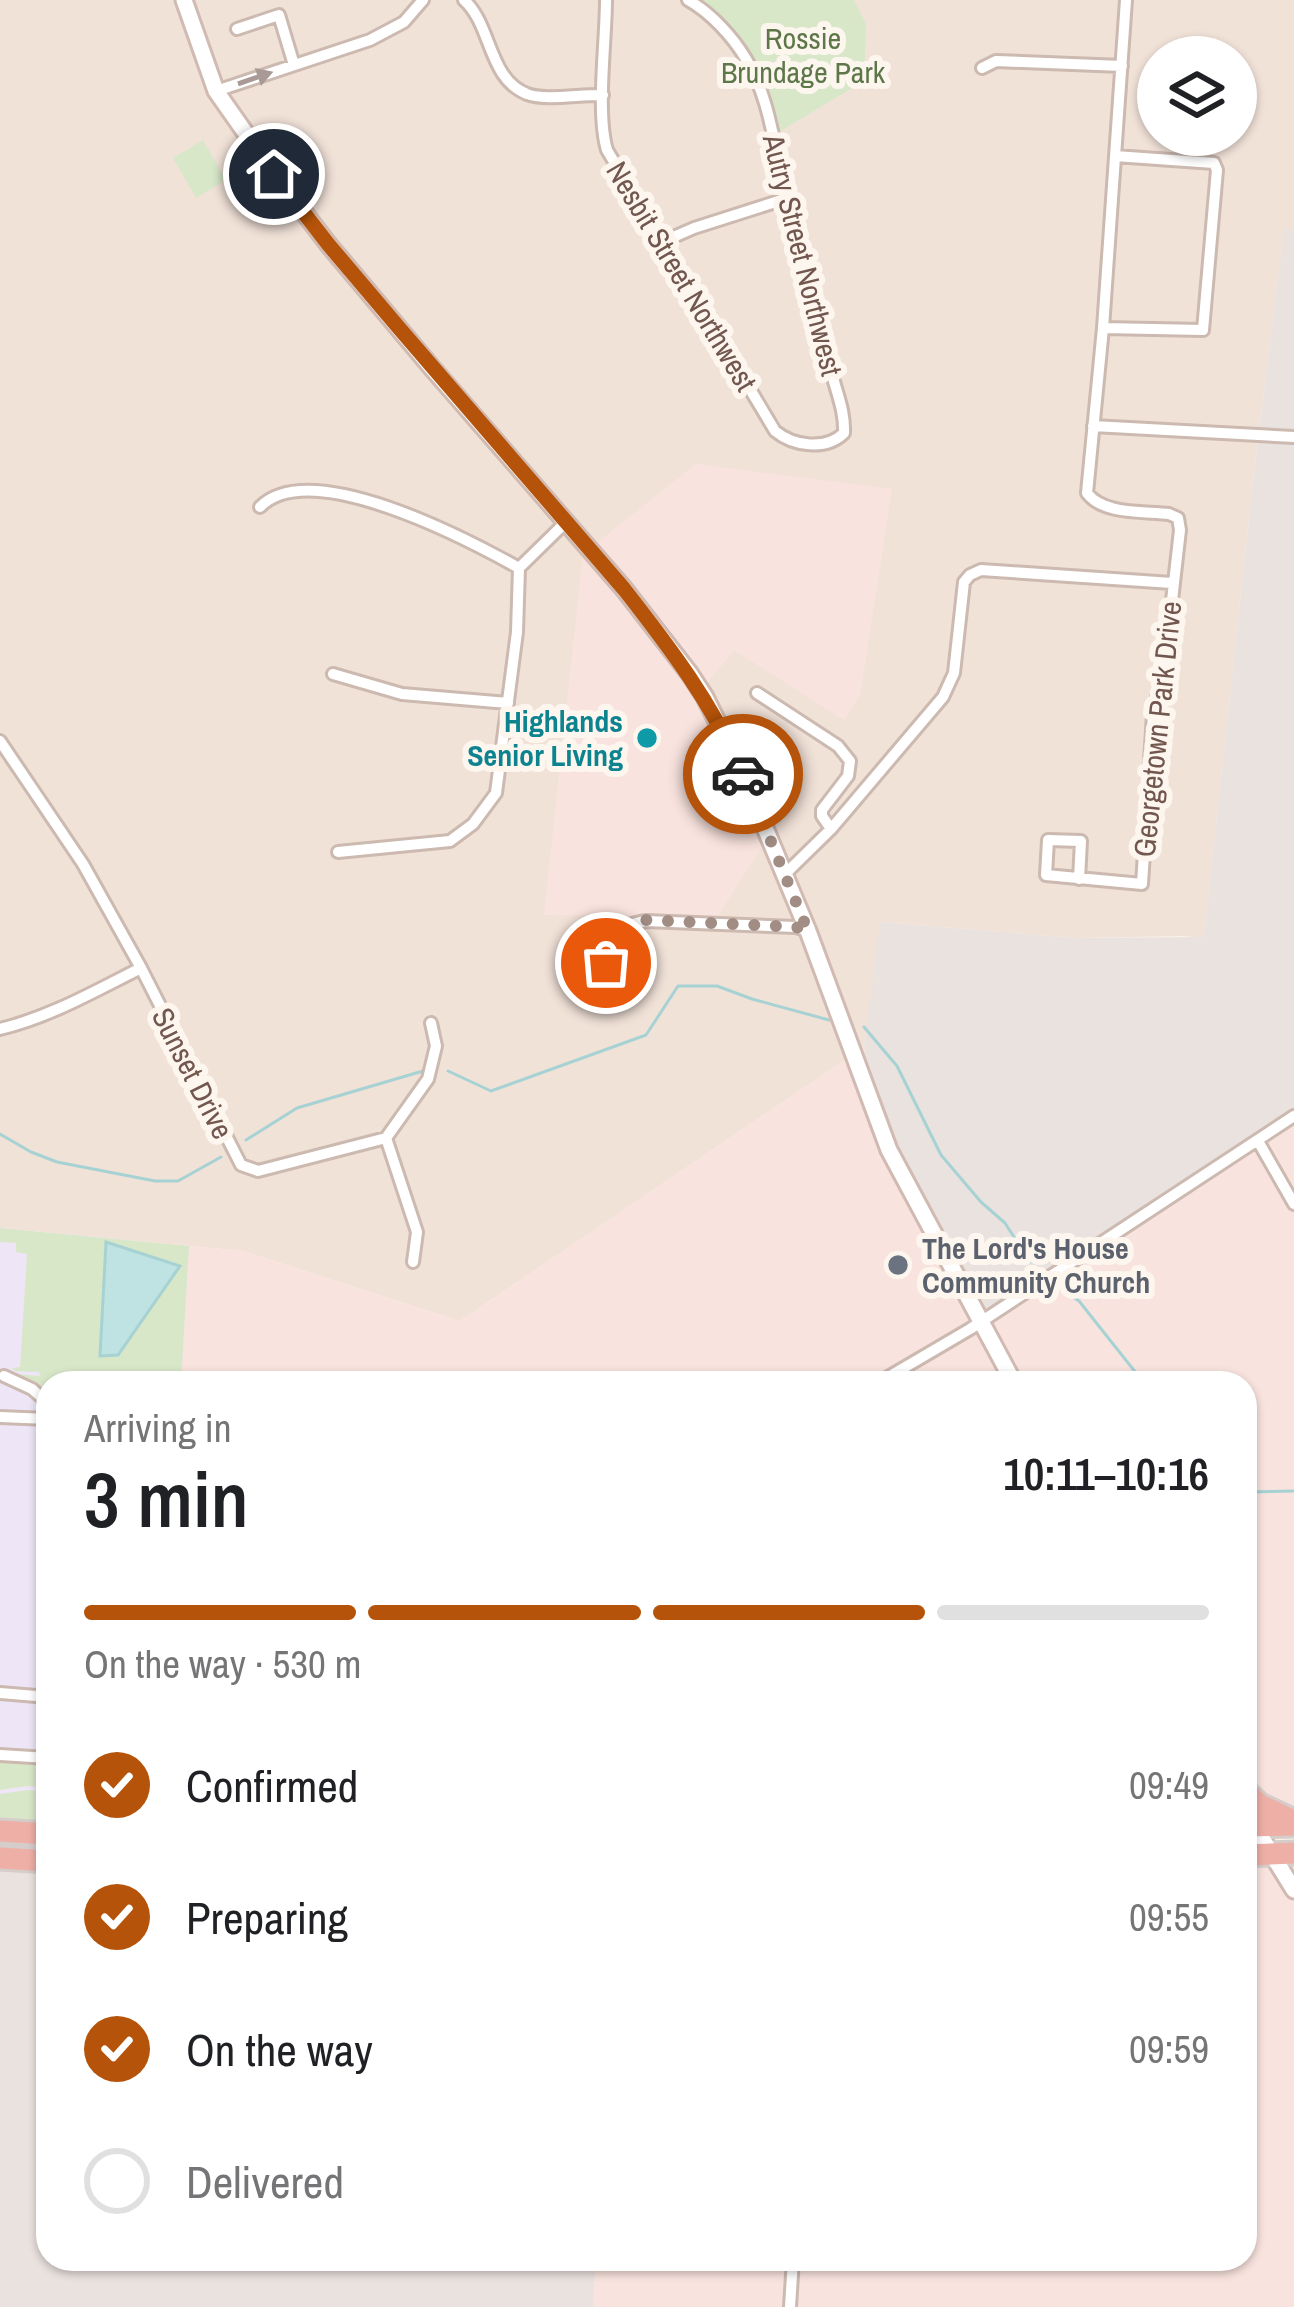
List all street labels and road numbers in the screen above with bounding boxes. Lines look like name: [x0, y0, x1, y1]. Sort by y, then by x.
street label: Autry Street Northwest: [753, 129, 852, 380]
street label: Nesbit Street Northwest: [598, 154, 766, 398]
street label: Georgetown Park Drive: [1124, 599, 1190, 859]
street label: Sunset Drive: [143, 1001, 243, 1145]

